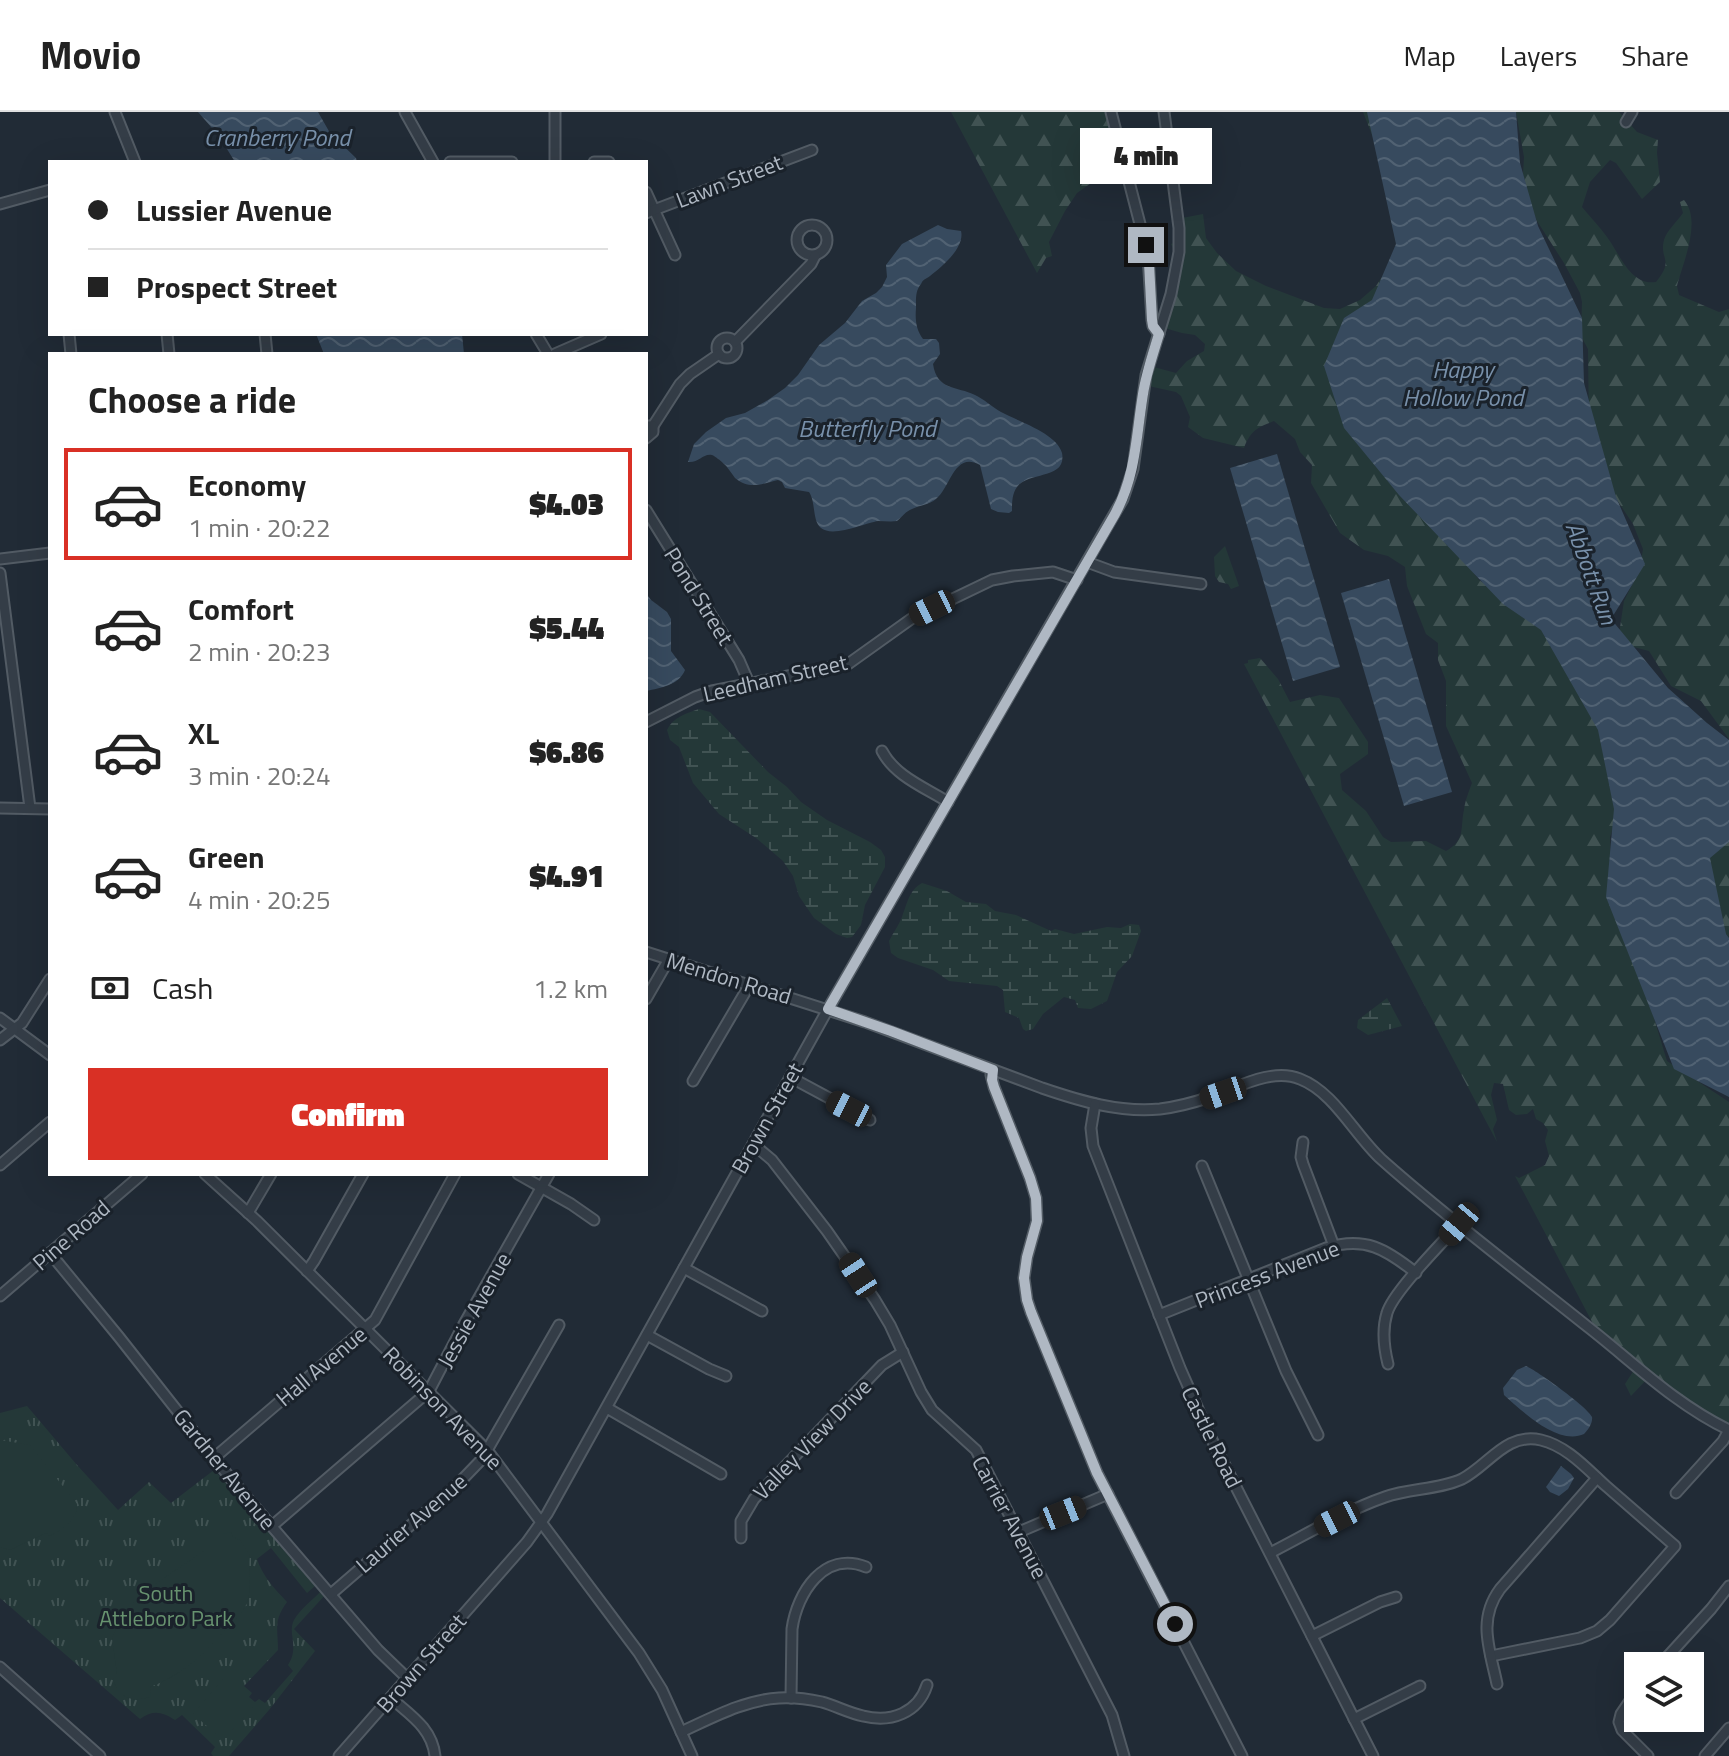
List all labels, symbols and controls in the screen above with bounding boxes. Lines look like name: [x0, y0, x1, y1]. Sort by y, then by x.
text: Movio: [40, 26, 141, 84]
text: Map: [1403, 34, 1456, 77]
text: Layers: [1500, 34, 1577, 77]
text: Share: [1621, 34, 1689, 77]
water label: Cranberry Pond: [204, 119, 353, 155]
callout: 4 min: [1080, 129, 1212, 185]
text: 4 min: [1114, 136, 1178, 175]
street label: Lawn Street: [671, 145, 787, 217]
text: Lussier Avenue: [136, 187, 332, 233]
route end: [1128, 227, 1164, 263]
text: Prospect Street: [136, 264, 337, 310]
water label: Happy Hollow Pond: [1403, 351, 1526, 415]
text: Choose a ride: [88, 372, 296, 427]
water label: Butterfly Pond: [798, 410, 939, 446]
text: Economy: [188, 462, 306, 508]
icon: car: [92, 468, 164, 540]
text: $4.03: [530, 481, 604, 527]
text: 1 min · 20:22: [188, 508, 331, 547]
water label: Abbott Run: [1557, 517, 1628, 630]
street label: Pond Street: [656, 541, 743, 652]
text: Comfort: [188, 586, 294, 632]
car: [905, 587, 959, 629]
icon: car: [92, 592, 164, 664]
text: $5.44: [530, 605, 604, 651]
text: 2 min · 20:23: [188, 632, 331, 671]
street label: Leedham Street: [700, 645, 851, 711]
text: XL: [188, 710, 219, 756]
icon: car: [92, 716, 164, 788]
text: $6.86: [530, 729, 604, 775]
text: 3 min · 20:24: [188, 756, 331, 795]
text: Green: [188, 834, 265, 880]
icon: car: [92, 840, 164, 912]
text: $4.91: [530, 853, 604, 899]
text: 4 min · 20:25: [188, 880, 331, 919]
street label: Mendon Road: [662, 943, 796, 1013]
text: Cash: [152, 965, 213, 1011]
icon: cash: [88, 966, 132, 1010]
text: 1.2 km: [533, 969, 608, 1008]
street label: Brown Street: [722, 1056, 812, 1180]
button: Confirm: [88, 1068, 608, 1160]
car: [1196, 1074, 1250, 1112]
car: [822, 1087, 876, 1131]
street label: Pine Road: [25, 1192, 117, 1278]
car: [1434, 1198, 1484, 1250]
street label: Princess Avenue: [1190, 1231, 1344, 1317]
street label: Jessie Avenue: [428, 1246, 520, 1374]
car: [835, 1248, 881, 1302]
street label: Hall Avenue: [268, 1318, 374, 1414]
street label: Robinson Avenue: [375, 1338, 511, 1478]
street label: Valley View Drive: [745, 1370, 879, 1508]
street label: Castle Road: [1173, 1380, 1251, 1494]
street label: Gardner Avenue: [165, 1401, 285, 1537]
street label: Carrier Avenue: [963, 1449, 1057, 1585]
street label: Laurier Avenue: [348, 1465, 474, 1581]
car: [1036, 1493, 1090, 1533]
car: [1310, 1497, 1364, 1541]
park label: South Attleboro Park: [99, 1576, 233, 1635]
street label: Brown Street: [368, 1605, 474, 1720]
route start: [1157, 1606, 1193, 1642]
map controls: [1624, 1652, 1704, 1732]
button: layers: [1624, 1652, 1704, 1732]

